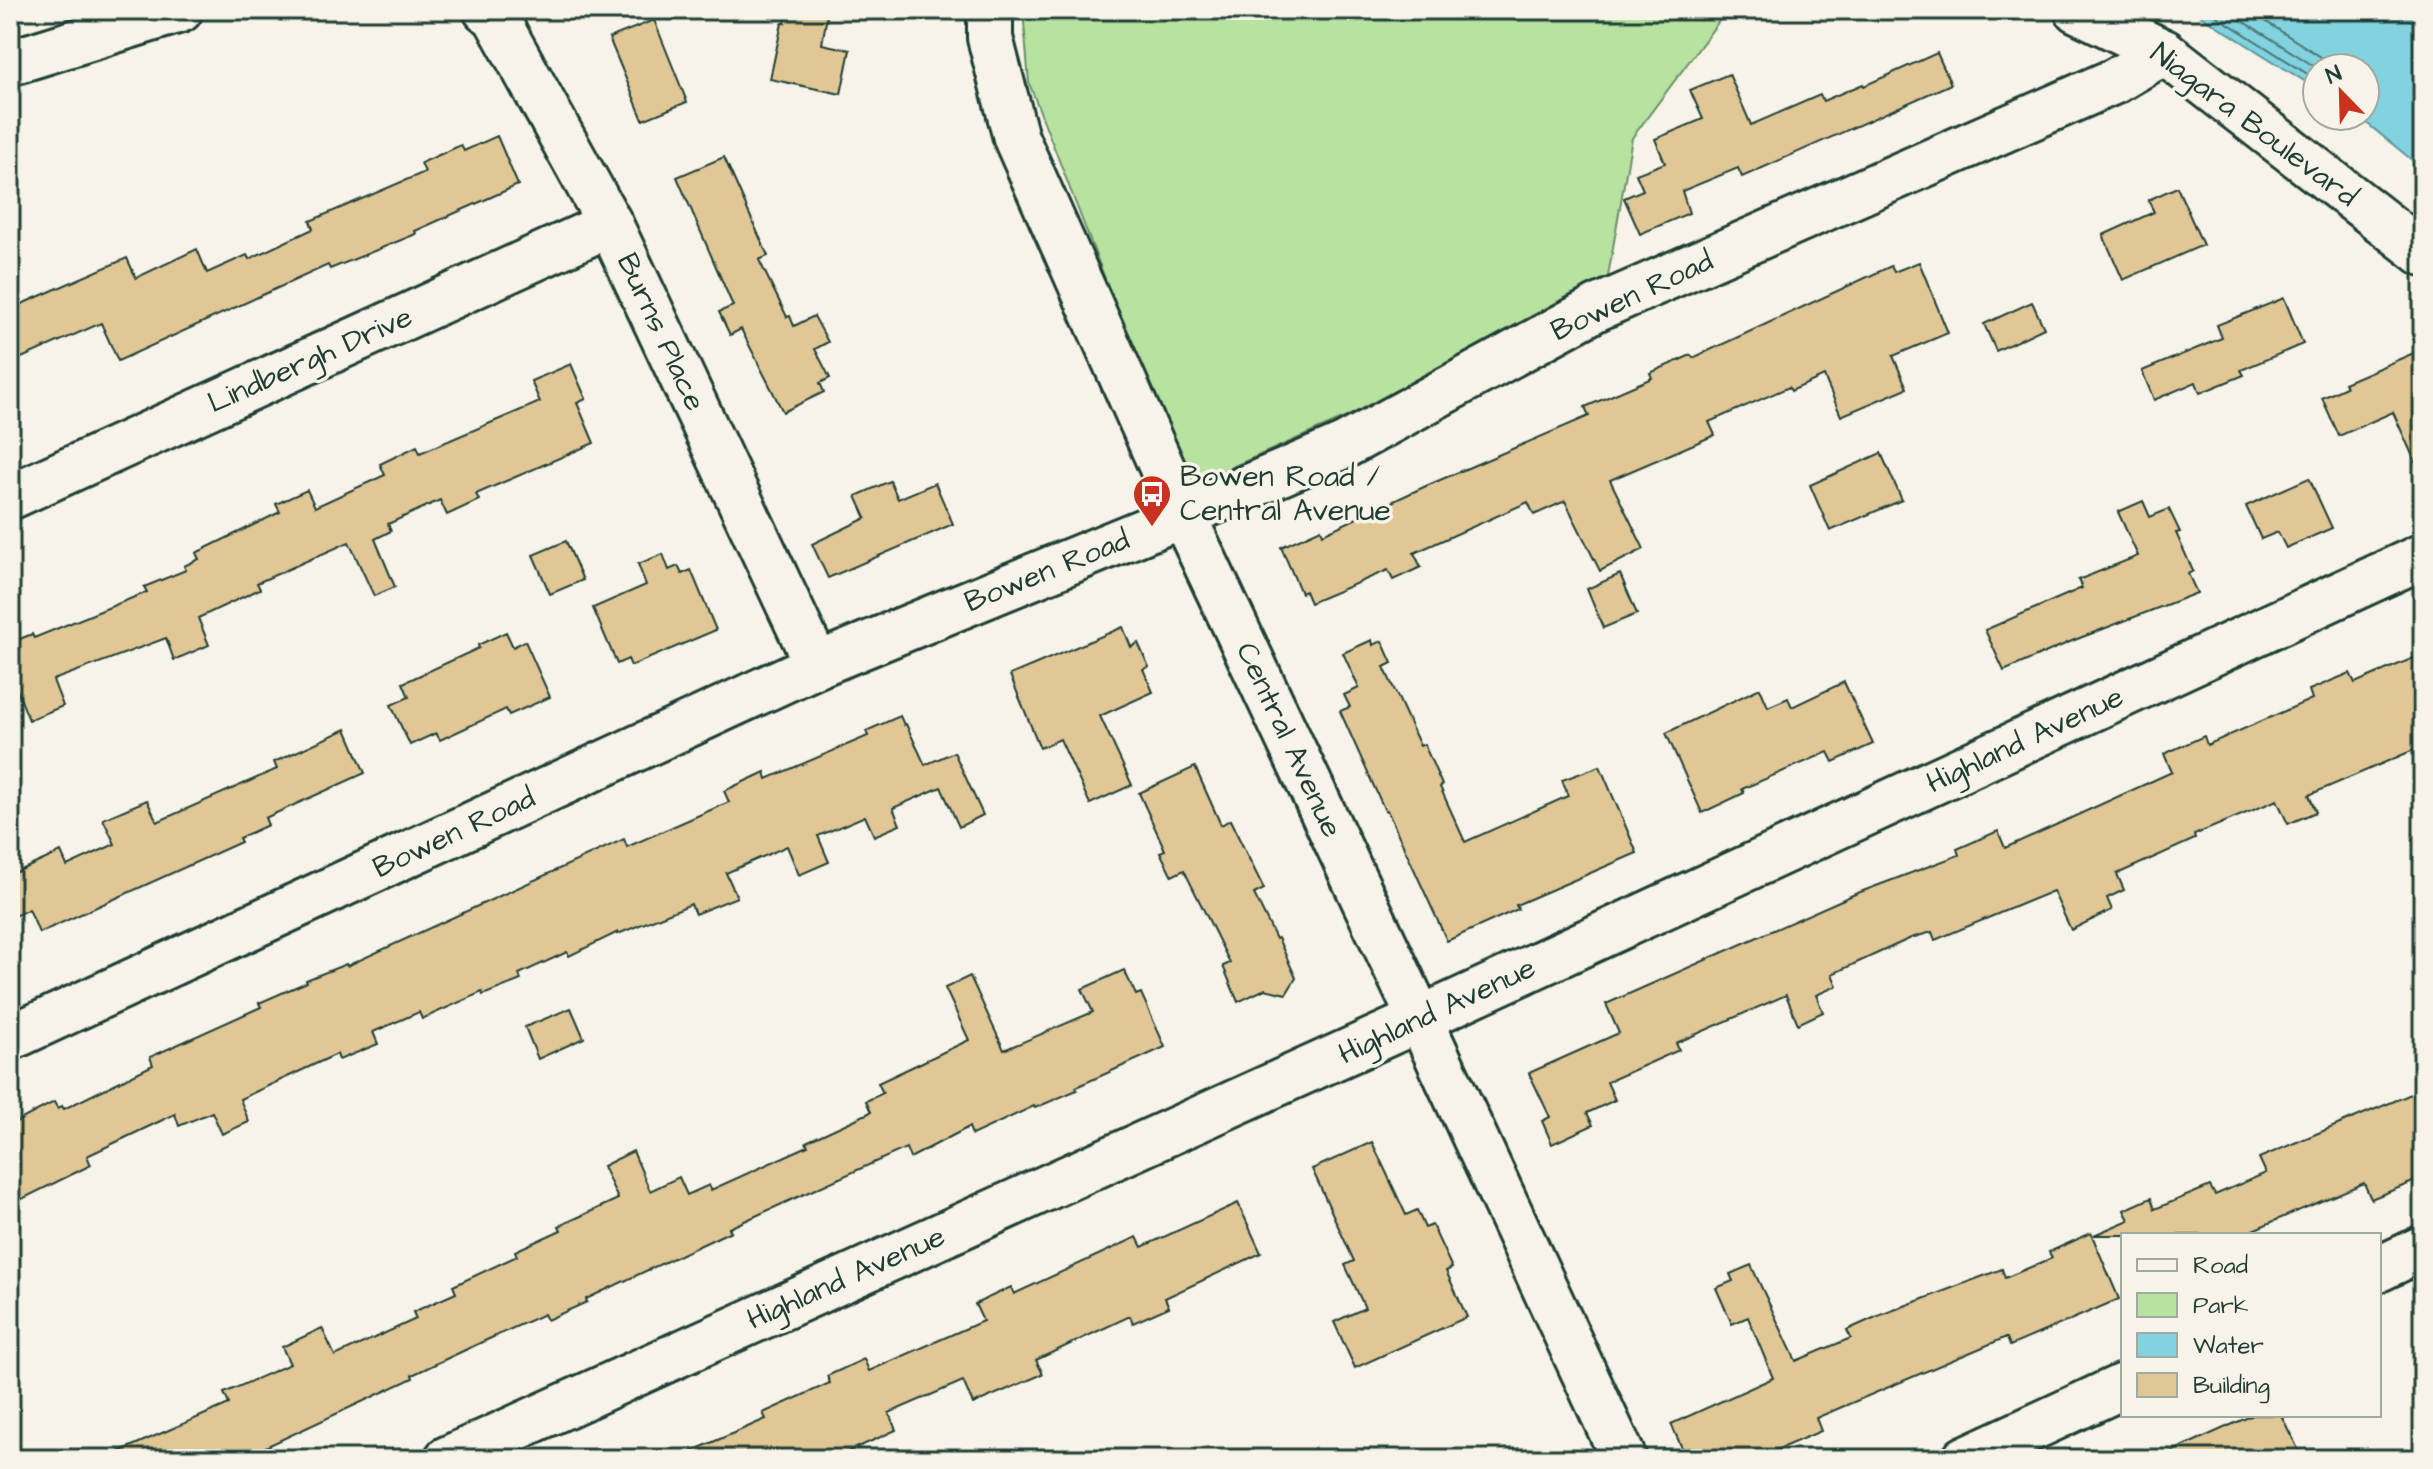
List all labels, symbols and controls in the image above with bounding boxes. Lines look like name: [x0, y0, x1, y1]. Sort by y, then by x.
street label: Niagara Boulevard: [2143, 35, 2365, 215]
north arrow: [2301, 52, 2381, 132]
street label: Bowen Road: [1544, 240, 1720, 352]
street label: Burns Place: [606, 246, 716, 418]
street label: Lindbergh Drive: [201, 296, 419, 425]
place label: Bowen Road / Central Avenue: [1180, 456, 1391, 532]
bus stop icon: Bowen Road / Central Avenue: [1131, 473, 1173, 528]
street label: Bowen Road: [958, 519, 1136, 623]
street label: Central Avenue: [1225, 636, 1353, 844]
street label: Highland Avenue: [1920, 676, 2131, 805]
street label: Bowen Road: [366, 777, 542, 889]
street label: Highland Avenue: [1332, 947, 1543, 1076]
street label: Highland Avenue: [740, 1216, 952, 1341]
legend: [2121, 1233, 2381, 1417]
text: Road: [2193, 1249, 2248, 1283]
text: Park: [2193, 1289, 2249, 1323]
text: Water: [2193, 1329, 2264, 1363]
text: Building: [2193, 1369, 2270, 1404]

